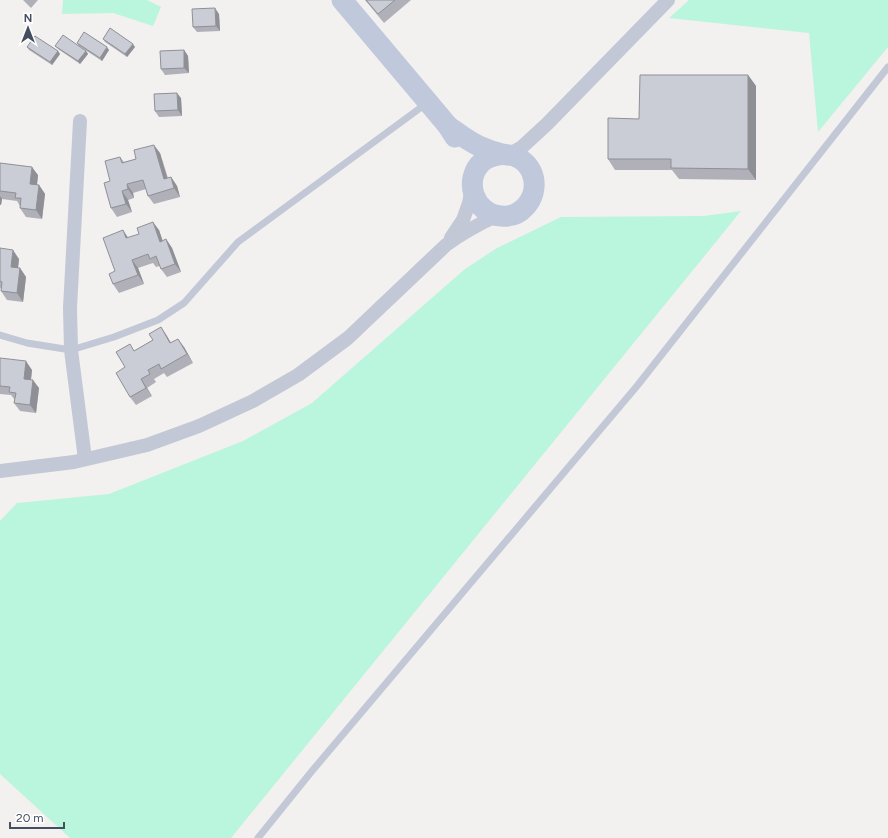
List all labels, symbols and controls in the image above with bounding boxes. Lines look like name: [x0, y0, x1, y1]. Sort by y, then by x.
north arrow: [8, 8, 48, 48]
text: N: [24, 12, 32, 25]
scale bar: [10, 804, 64, 830]
text: 20 m: [16, 811, 44, 825]

